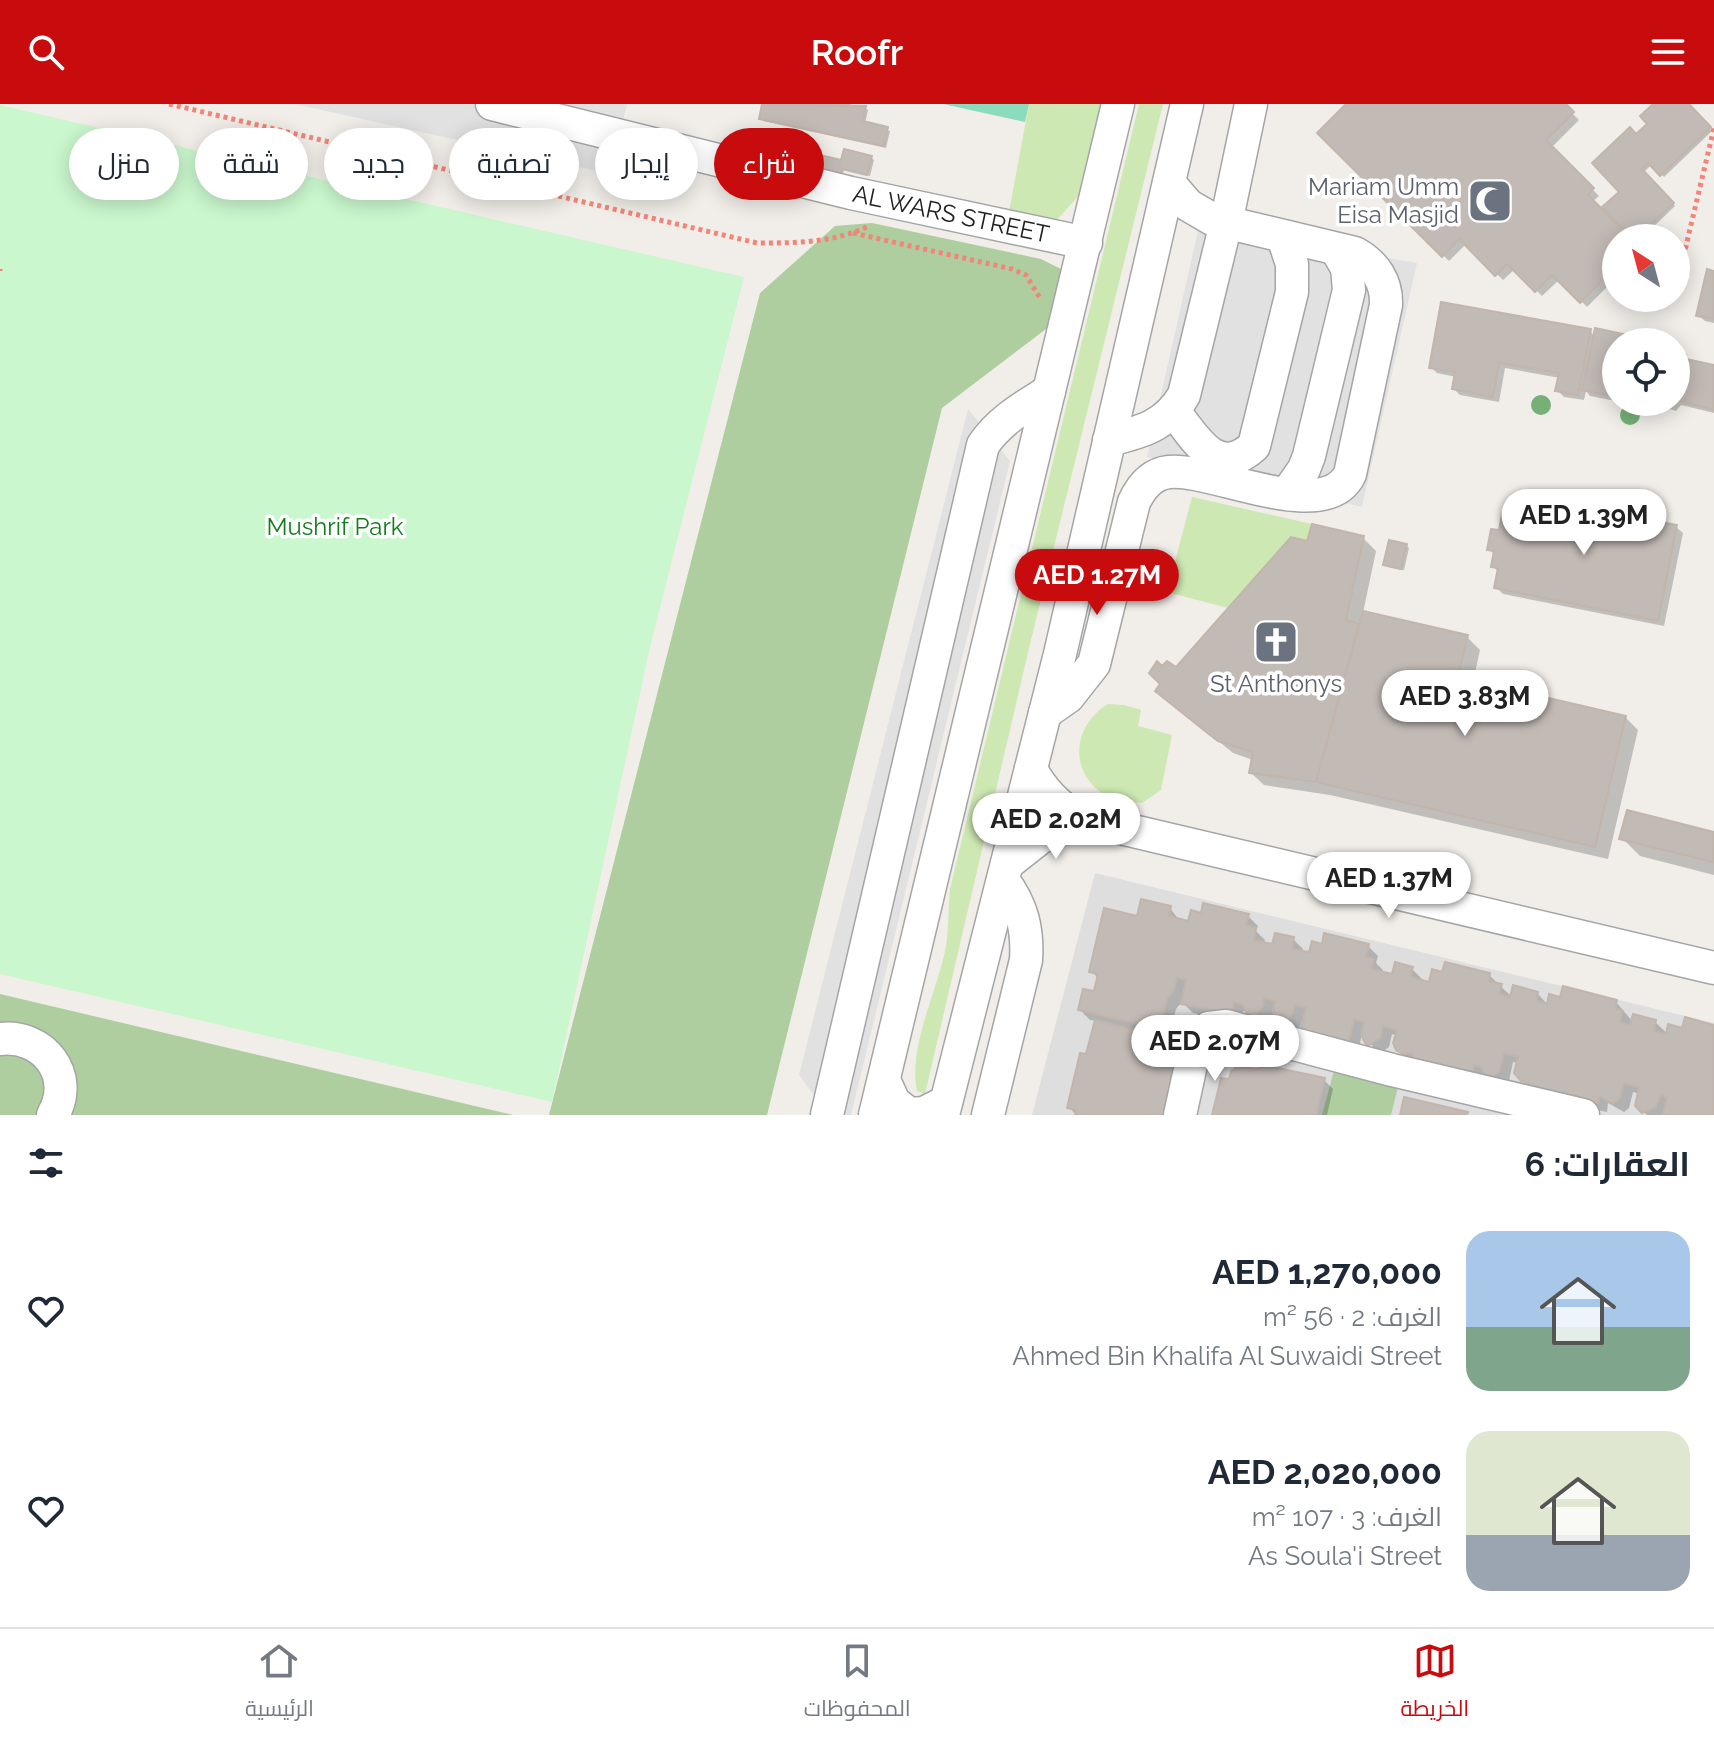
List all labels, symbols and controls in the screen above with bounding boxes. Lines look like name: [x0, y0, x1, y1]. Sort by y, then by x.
icon: search: [24, 30, 68, 74]
icon: menu: [1646, 30, 1690, 74]
text: Roofr: [811, 31, 903, 73]
chip: منزل: [69, 128, 179, 200]
chip: شقة: [195, 128, 308, 200]
chip: جديد: [324, 128, 433, 200]
chip: تصفية: [449, 128, 579, 200]
chip: إيجار: [595, 128, 698, 200]
chip: شراء: [714, 128, 824, 200]
place label: Mariam Umm Eisa Masjid: [1308, 172, 1459, 229]
mosque icon: Mariam Umm Eisa Masjid: [1466, 177, 1514, 225]
street label: AL WARS STREET: [850, 179, 1052, 249]
north arrow: [1602, 224, 1690, 312]
map controls: [1602, 224, 1690, 416]
button: locate: [1602, 328, 1690, 416]
pin: AED 1.39M: [1492, 489, 1676, 557]
text: AED 1.39M: [1520, 500, 1648, 530]
park label: Mushrif Park: [266, 512, 404, 541]
pin: AED 1.27M: [1005, 549, 1189, 617]
text: AED 1.27M: [1033, 560, 1161, 590]
church icon: St Anthonys: [1252, 618, 1300, 666]
place label: St Anthonys: [1210, 669, 1342, 698]
pin: AED 3.83M: [1373, 670, 1557, 738]
text: AED 3.83M: [1399, 681, 1531, 711]
pin: AED 2.02M: [964, 793, 1148, 861]
text: AED 2.02M: [990, 804, 1122, 834]
pin: AED 1.37M: [1297, 852, 1481, 920]
text: AED 1.37M: [1325, 863, 1453, 893]
pin: AED 2.07M: [1123, 1015, 1307, 1083]
text: AED 2.07M: [1149, 1026, 1281, 1056]
icon: filters: [24, 1141, 68, 1185]
text: العقارات: 6: [1524, 1144, 1690, 1184]
text: AED 1,270,000: [1212, 1252, 1442, 1292]
icon: home: [1530, 1263, 1626, 1359]
icon: heart: [24, 1289, 68, 1333]
text: الغرف: 2 · 56 m²: [1263, 1302, 1442, 1332]
text: Ahmed Bin Khalifa Al Suwaidi Street: [1012, 1341, 1442, 1371]
text: AED 2,020,000: [1208, 1452, 1442, 1492]
icon: home: [1530, 1463, 1626, 1559]
icon: heart: [24, 1489, 68, 1533]
text: الغرف: 3 · 107 m²: [1252, 1502, 1442, 1532]
text: As Soula'i Street: [1248, 1541, 1442, 1571]
tab: الرئيسية: [245, 1639, 314, 1729]
tab: المحفوظات: [804, 1639, 911, 1729]
tab: الخريطة: [1400, 1639, 1469, 1729]

